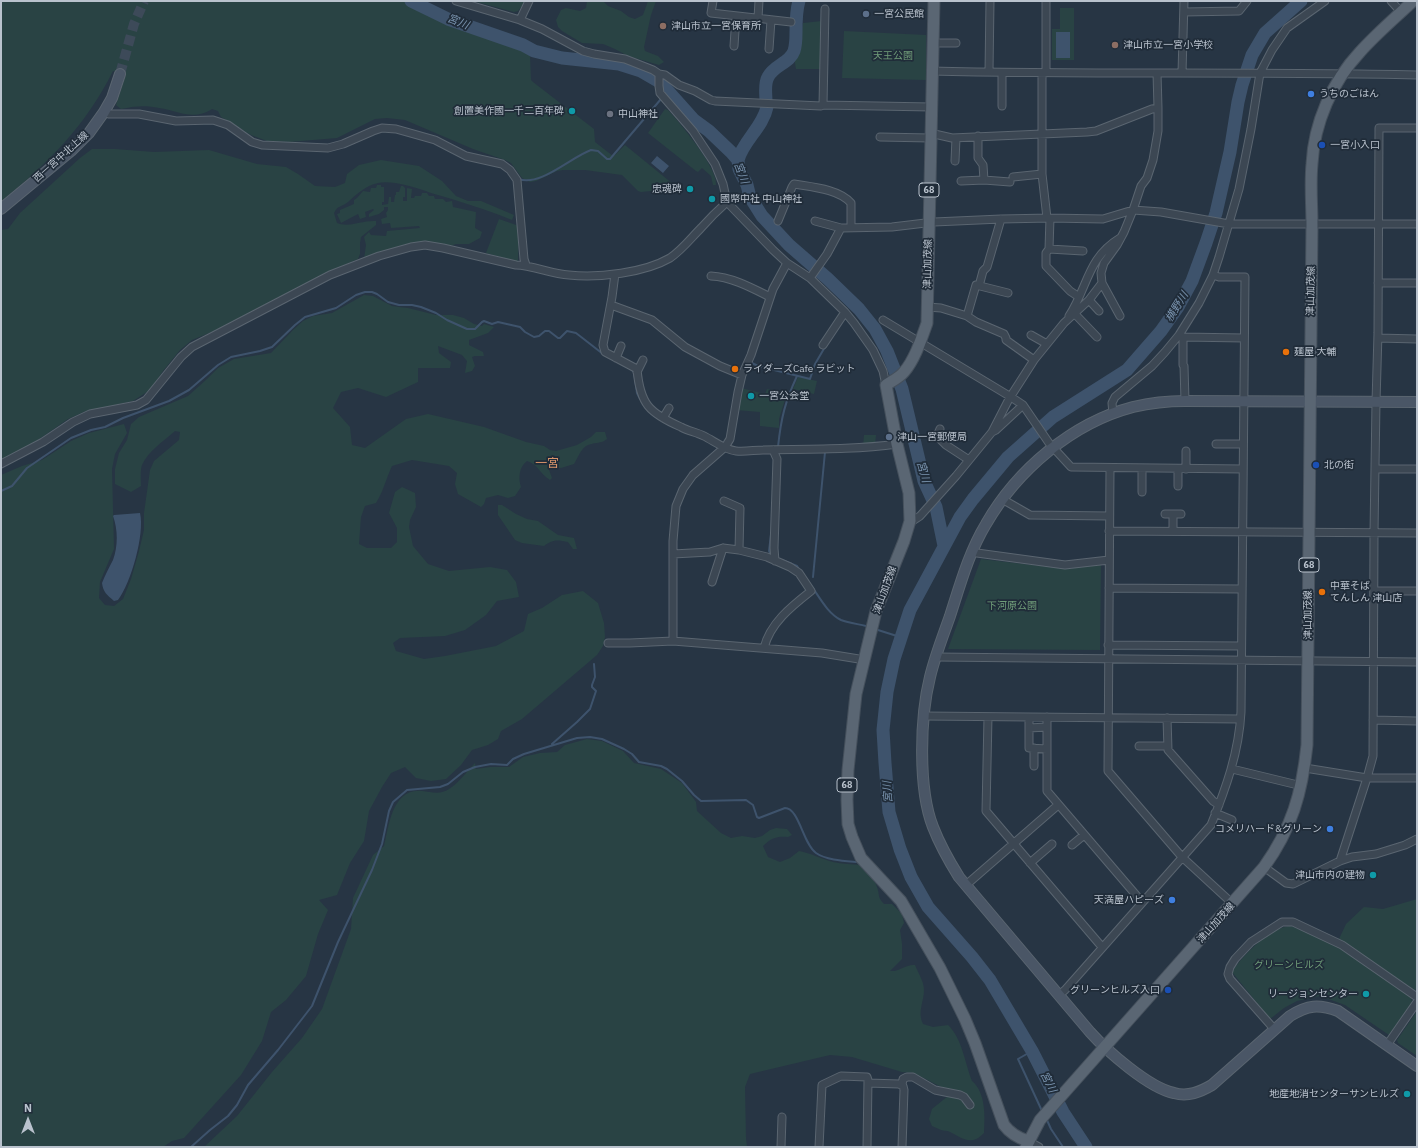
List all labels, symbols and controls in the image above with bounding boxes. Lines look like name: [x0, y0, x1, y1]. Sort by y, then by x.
place label: 一宮公民館: [874, 8, 924, 20]
marker: 一宮公民館: [861, 9, 871, 19]
water label: 宮川: [445, 12, 471, 32]
place label: 津山市立一宮保育所: [671, 20, 761, 32]
marker: 津山市立一宮保育所: [658, 21, 668, 31]
place label: 津山市立一宮小学校: [1123, 39, 1213, 51]
marker: 津山市立一宮小学校: [1110, 40, 1120, 50]
park label: 天王公園: [873, 50, 913, 62]
place label: うちのごはん: [1319, 88, 1379, 100]
marker: うちのごはん: [1306, 89, 1316, 99]
place label: 創置美作國一千二百年碑: [454, 105, 564, 117]
marker: 創置美作國一千二百年碑: [567, 106, 577, 116]
place label: 中山神社: [618, 108, 658, 120]
marker: 中山神社: [605, 109, 615, 119]
street label: 西一宮中北上線: [31, 129, 91, 185]
place label: 一宮小入口: [1330, 139, 1380, 151]
marker: 一宮小入口: [1317, 140, 1327, 150]
water label: 宮川: [731, 160, 751, 186]
place label: 忠魂碑: [652, 183, 682, 195]
road number: 68: [919, 183, 939, 197]
marker: 忠魂碑: [685, 184, 695, 194]
place label: 國幣中社 中山神社: [720, 193, 802, 205]
marker: 國幣中社 中山神社: [707, 194, 717, 204]
street label: 津山加茂線: [922, 239, 934, 289]
street label: 津山加茂線: [1305, 266, 1317, 316]
water label: 横野川: [1163, 290, 1191, 324]
place label: 麺屋 大輔: [1294, 346, 1336, 358]
marker: 麺屋 大輔: [1281, 347, 1291, 357]
place label: ライダーズCafe ラビット: [743, 363, 856, 375]
marker: ライダーズCafe ラビット: [730, 364, 740, 374]
place label: 一宮公会堂: [759, 390, 809, 402]
marker: 一宮公会堂: [746, 391, 756, 401]
place label: 津山一宮郵便局: [897, 431, 967, 443]
marker: 津山一宮郵便局: [884, 432, 894, 442]
district label: 一宮: [535, 457, 559, 471]
place label: 北の街: [1324, 459, 1354, 471]
water label: 宮川: [914, 460, 932, 484]
marker: 北の街: [1311, 460, 1321, 470]
road number: 68: [1299, 558, 1319, 572]
street label: 津山加茂線: [871, 564, 899, 616]
place label: 中華そば てんしん 津山店: [1330, 580, 1402, 604]
marker: 中華そば てんしん 津山店: [1317, 587, 1327, 597]
street label: 津山加茂線: [1302, 590, 1314, 640]
park label: 下河原公園: [987, 600, 1037, 612]
road number: 68: [837, 778, 857, 792]
water label: 宮川: [881, 781, 895, 803]
place label: コメリハード&グリーン: [1215, 823, 1322, 835]
marker: コメリハード&グリーン: [1325, 824, 1335, 834]
place label: 津山市内の建物: [1295, 869, 1365, 881]
marker: 津山市内の建物: [1368, 870, 1378, 880]
place label: 天満屋ハピーズ: [1094, 894, 1164, 906]
marker: 天満屋ハピーズ: [1167, 895, 1177, 905]
street label: 津山加茂線: [1195, 900, 1237, 946]
park label: グリーンヒルズ: [1254, 959, 1324, 971]
place label: グリーンヒルズ入口: [1070, 984, 1160, 996]
marker: グリーンヒルズ入口: [1163, 985, 1173, 995]
place label: リージョンセンター: [1268, 988, 1358, 1000]
marker: リージョンセンター: [1361, 989, 1371, 999]
water label: 宮川: [1037, 1069, 1059, 1095]
place label: 地産地消センターサンヒルズ: [1269, 1088, 1399, 1100]
marker: 地産地消センターサンヒルズ: [1402, 1089, 1412, 1099]
north arrow: [8, 1100, 48, 1140]
text: N: [24, 1101, 32, 1115]

